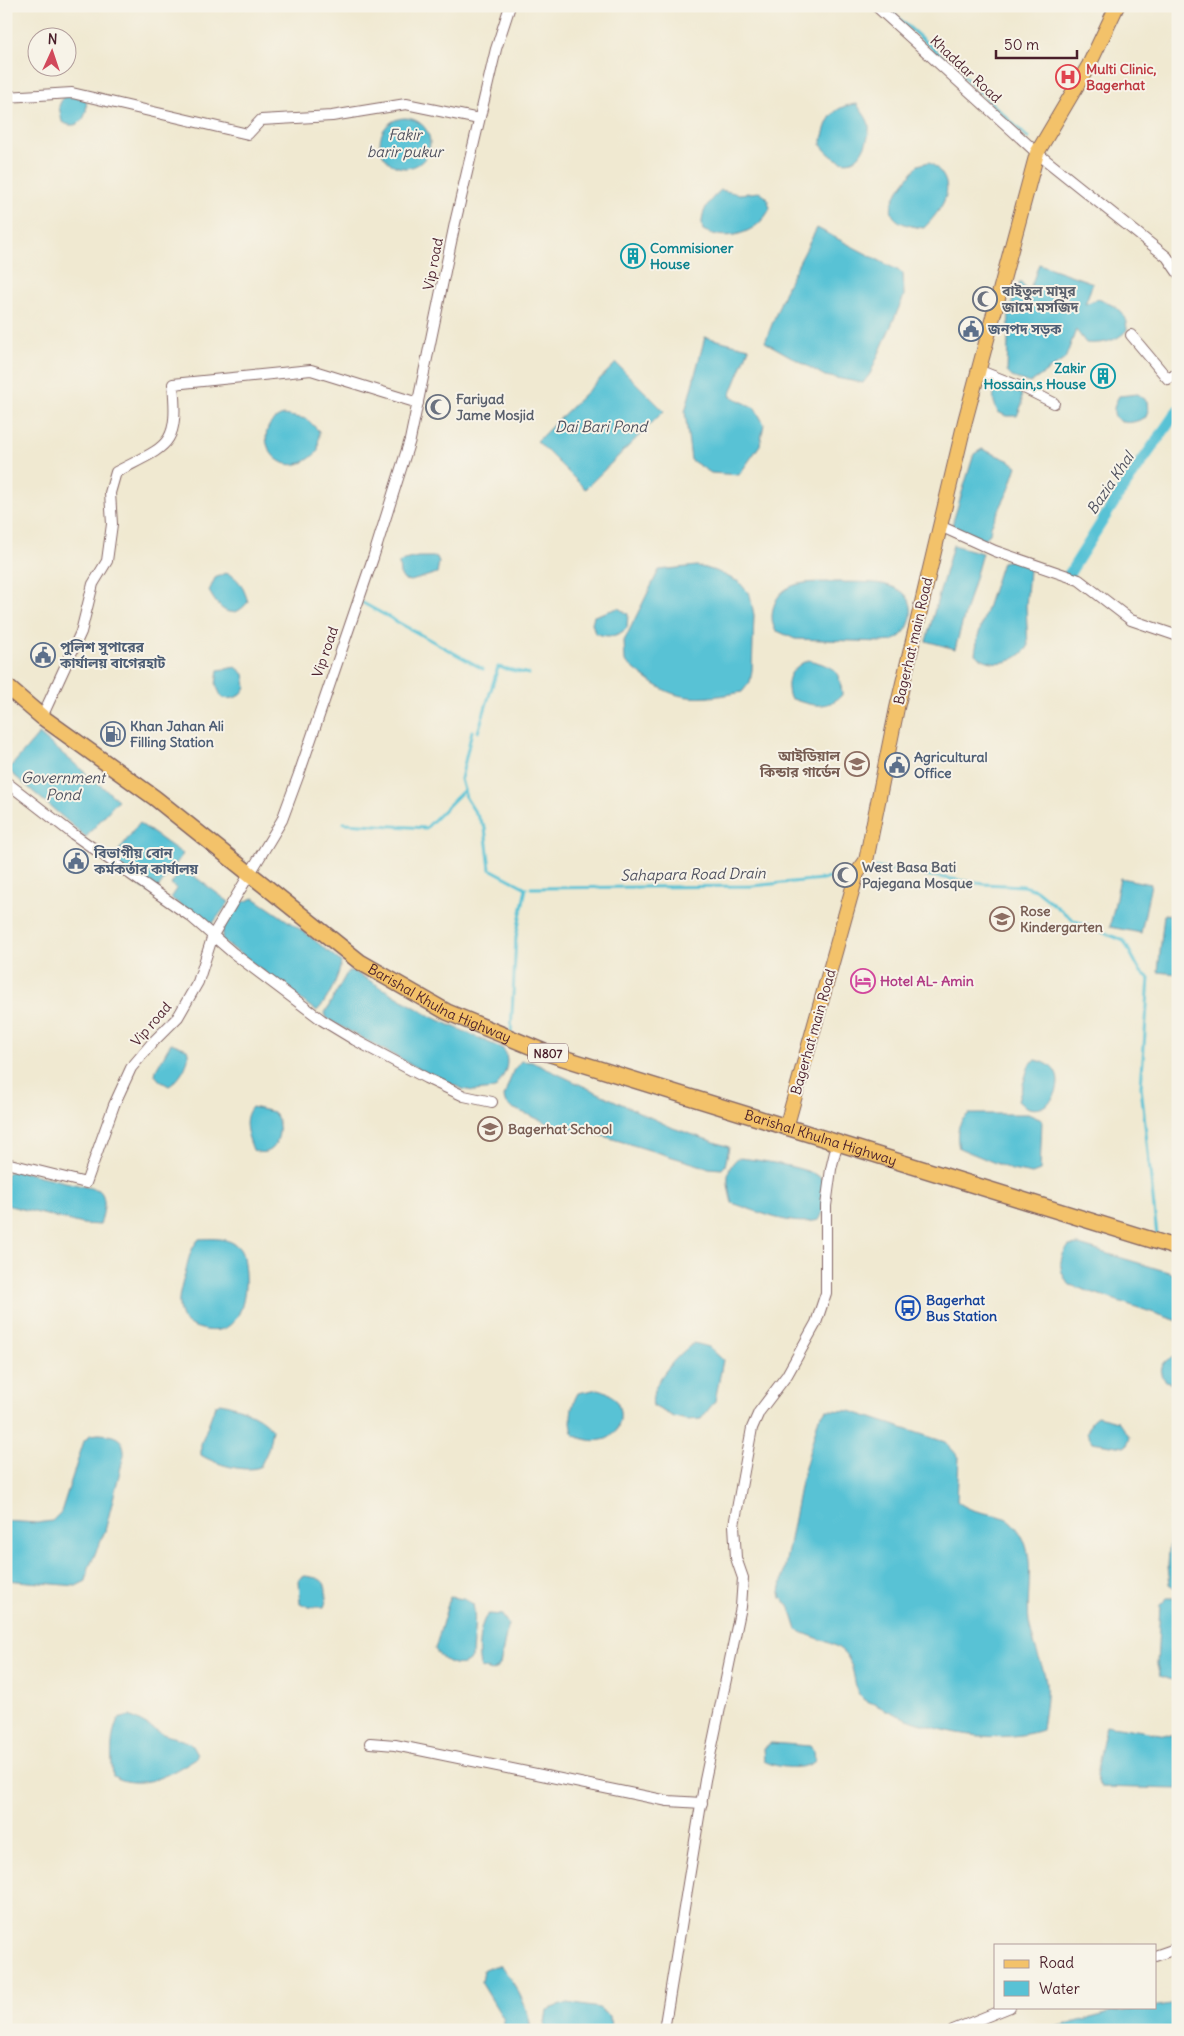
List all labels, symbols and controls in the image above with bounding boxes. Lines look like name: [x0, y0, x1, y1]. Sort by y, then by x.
north arrow: [28, 28, 78, 78]
scale bar: [996, 28, 1078, 60]
text: N: [47, 30, 58, 48]
street label: Khaddar Road: [927, 31, 1005, 107]
text: 50 m: [1004, 35, 1039, 54]
place label: Multi Clinic, Bagerhat: [1086, 60, 1157, 94]
hospital icon: Multi Clinic, Bagerhat: [1055, 64, 1081, 90]
water label: Fakir barir pukur: [367, 125, 445, 161]
street label: Vip road: [419, 236, 447, 292]
place label: Commisioner House: [650, 239, 734, 273]
building icon: Commisioner House: [620, 243, 646, 269]
place label: বাইতুল মামুর জামে মসজিদ: [1001, 282, 1080, 316]
mosque icon: বাইতুল মামুর জামে মসজিদ: [972, 286, 998, 312]
public building icon: জনপদ সড়ক: [958, 316, 984, 342]
place label: জনপদ সড়ক: [987, 320, 1062, 338]
place label: Zakir Hossain,s House: [983, 359, 1086, 393]
building icon: Zakir Hossain,s House: [1090, 363, 1116, 389]
place label: Fariyad Jame Mosjid: [456, 390, 535, 424]
mosque icon: Fariyad Jame Mosjid: [425, 394, 451, 420]
water label: Dai Bari Pond: [555, 417, 649, 436]
water label: Bazia Khal: [1082, 446, 1139, 518]
street label: Bagerhat main Road: [890, 576, 936, 706]
street label: Vip road: [308, 624, 342, 680]
place label: পুলিশ সুপারের কার্যালয় বাগেরহাট: [59, 638, 166, 672]
public building icon: পুলিশ সুপারের কার্যালয় বাগেরহাট: [30, 642, 56, 668]
place label: Khan Jahan Ali Filling Station: [130, 717, 224, 751]
fuel station icon: Khan Jahan Ali Filling Station: [100, 721, 126, 747]
place label: আইডিয়াল কিন্ডার গার্ডেন: [759, 747, 840, 781]
place label: Agricultural Office: [914, 748, 988, 782]
school or university icon: আইডিয়াল কিন্ডার গার্ডেন: [844, 751, 870, 777]
public building icon: Agricultural Office: [884, 752, 910, 778]
water label: Government Pond: [21, 768, 107, 804]
place label: বিভাগীয় বোন কর্মকর্তার কার্যালয়: [93, 844, 199, 878]
public building icon: বিভাগীয় বোন কর্মকর্তার কার্যালয়: [63, 848, 89, 874]
place label: West Basa Bati Pajegana Mosque: [862, 858, 973, 892]
mosque icon: West Basa Bati Pajegana Mosque: [832, 862, 858, 888]
water label: Sahapara Road Drain: [620, 863, 766, 885]
place label: Rose Kindergarten: [1020, 902, 1103, 936]
school or university icon: Rose Kindergarten: [989, 906, 1015, 932]
street label: Barishal Khulna Highway: [365, 960, 514, 1046]
street label: Bagerhat main Road: [786, 967, 840, 1097]
hotel icon: Hotel AL- Amin: [850, 968, 876, 994]
place label: Hotel AL- Amin: [880, 972, 974, 990]
street label: Vip road: [127, 998, 175, 1050]
road number: N807: [528, 1044, 568, 1062]
street label: Barishal Khulna Highway: [742, 1106, 899, 1170]
school or university icon: Bagerhat School: [477, 1116, 503, 1142]
place label: Bagerhat School: [508, 1120, 612, 1138]
place label: Bagerhat Bus Station: [926, 1291, 997, 1325]
bus stop icon: Bagerhat Bus Station: [895, 1295, 921, 1321]
legend: [994, 1944, 1156, 2008]
text: Road: [1039, 1953, 1074, 1972]
text: Water: [1039, 1979, 1080, 1998]

